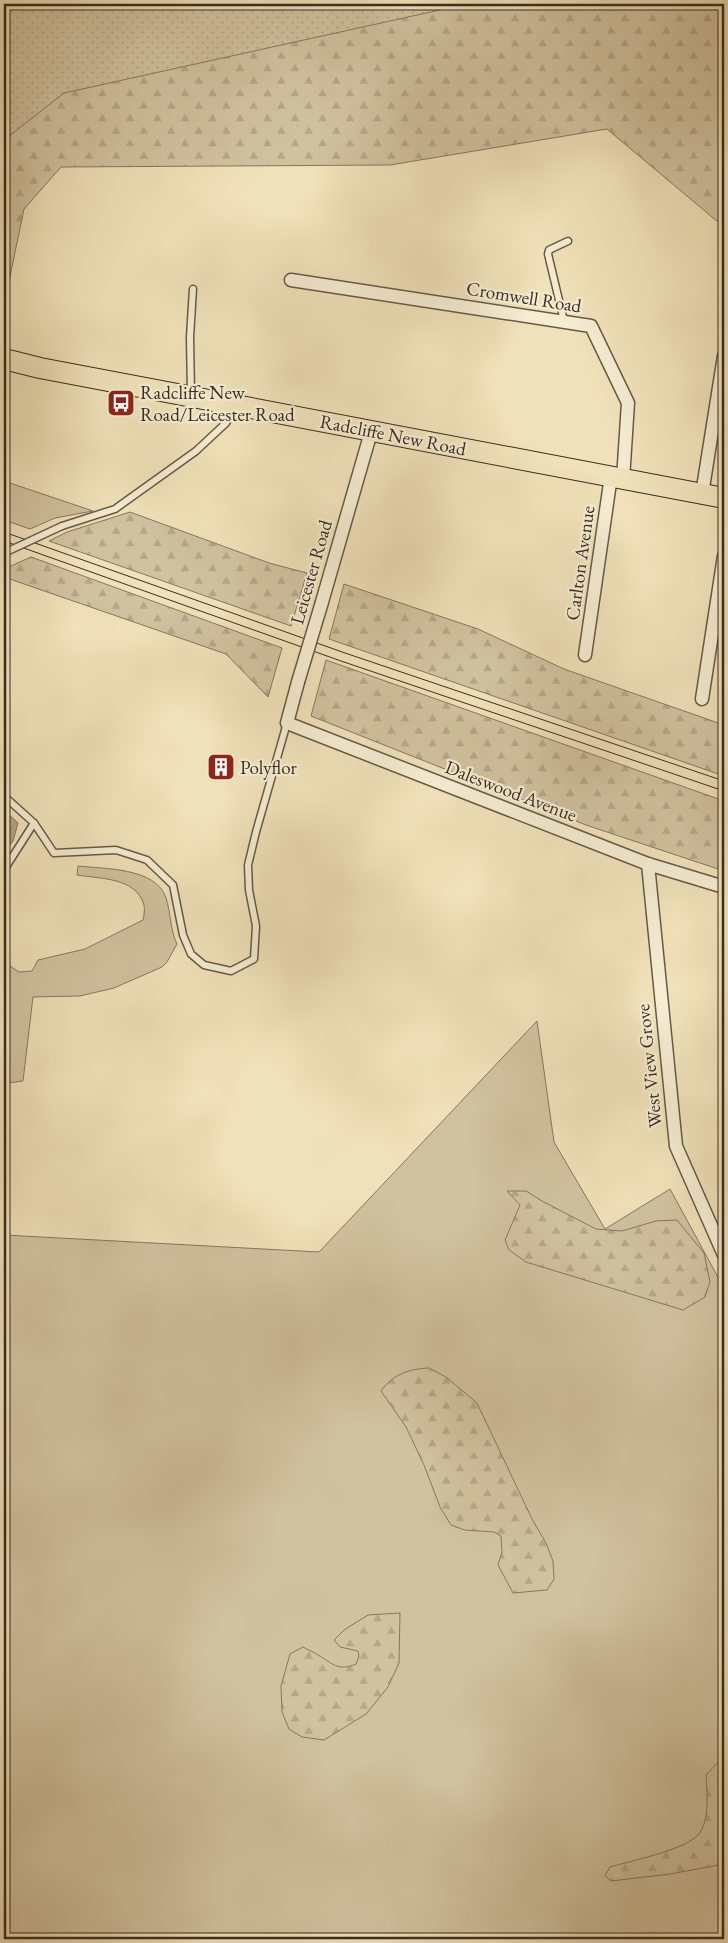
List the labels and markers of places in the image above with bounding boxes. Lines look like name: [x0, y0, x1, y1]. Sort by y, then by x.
place label: Radcliffe New Road/Leicester Road: [140, 380, 295, 427]
bus stop icon: Radcliffe New Road/Leicester Road: [106, 388, 136, 418]
building icon: Polyflor: [206, 752, 236, 782]
place label: Polyflor: [240, 755, 298, 780]

